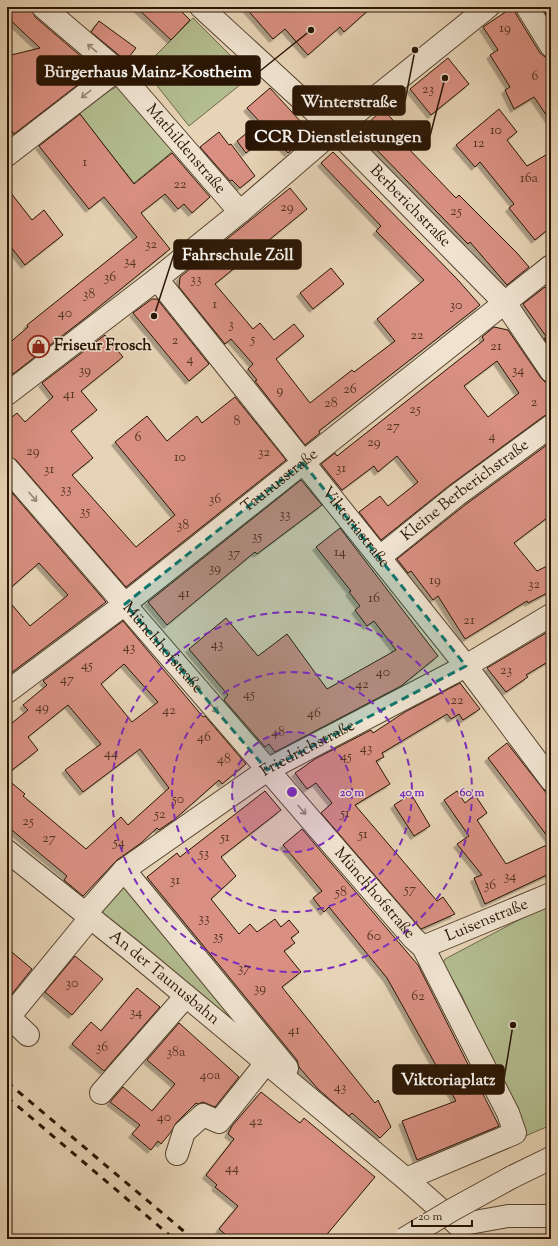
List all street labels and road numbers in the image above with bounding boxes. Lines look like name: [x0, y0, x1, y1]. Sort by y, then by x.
street label: Mathildenstraße: [140, 99, 231, 199]
street label: Berberichstraße: [364, 160, 456, 253]
street label: Kleine Berberichstraße: [396, 434, 534, 547]
street label: Taunusstraße: [237, 443, 323, 519]
street label: Viktoriastraße: [316, 482, 395, 573]
street label: Münchhofstraße: [117, 597, 209, 699]
street label: Friedrichstraße: [256, 714, 359, 783]
street label: Münchhofstraße: [328, 843, 420, 944]
street label: Luisenstraße: [442, 893, 532, 948]
street label: An der Taunusbahn: [104, 925, 225, 1031]

